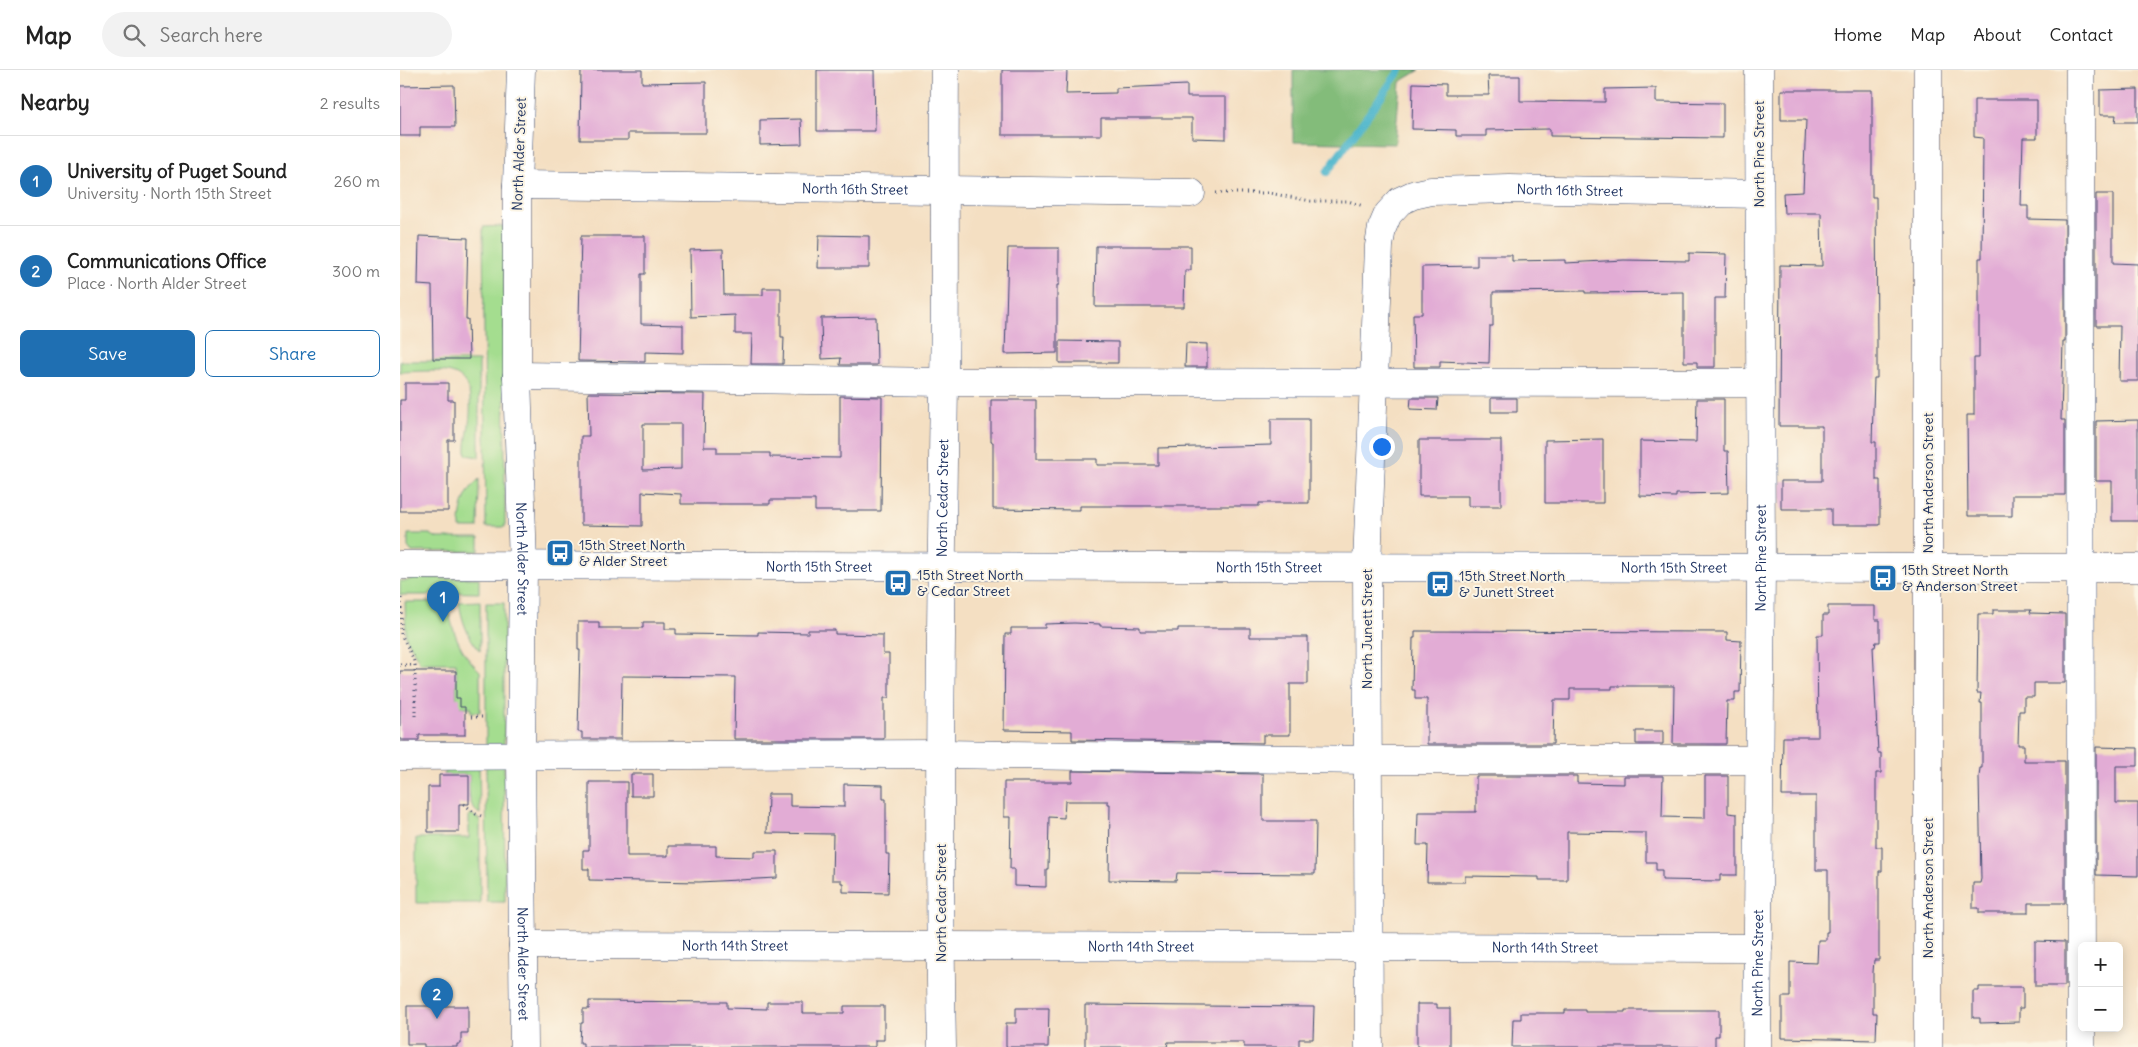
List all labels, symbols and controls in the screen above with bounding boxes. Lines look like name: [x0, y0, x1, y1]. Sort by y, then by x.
search box: [102, 12, 452, 57]
text: Map: [25, 20, 72, 50]
icon: search: [120, 21, 148, 49]
text: Search here: [160, 23, 263, 47]
text: Home: [1834, 23, 1882, 46]
text: Map: [1910, 23, 1945, 46]
text: About: [1973, 23, 2021, 46]
text: Contact: [2049, 23, 2113, 46]
text: Nearby: [20, 89, 90, 116]
text: 2 results: [320, 93, 380, 113]
street label: North Alder Street: [508, 97, 530, 211]
street label: North Pine Street: [1750, 100, 1768, 208]
text: University of Puget Sound: [67, 159, 287, 183]
text: 1: [33, 171, 39, 191]
text: 260 m: [334, 171, 380, 191]
street label: North 16th Street: [802, 179, 909, 199]
street label: North 16th Street: [1516, 180, 1623, 200]
text: University · North 15th Street: [67, 183, 272, 203]
text: Communications Office: [67, 249, 266, 273]
text: 2: [32, 261, 40, 281]
text: 300 m: [332, 261, 380, 281]
text: Place · North Alder Street: [67, 273, 247, 293]
button: Save: [20, 330, 195, 377]
button: Share: [205, 330, 380, 377]
street label: North Anderson Street: [1919, 412, 1937, 553]
your location: [1369, 434, 1395, 460]
street label: North Cedar Street: [933, 438, 952, 557]
street label: North Alder Street: [512, 502, 532, 616]
street label: North Pine Street: [1752, 504, 1770, 612]
place label: 15th Street North & Alder Street: [579, 536, 685, 570]
bus stop icon: 15th Street North & Alder Street: [545, 538, 575, 568]
street label: North 15th Street: [766, 557, 873, 576]
street label: North 15th Street: [1216, 558, 1323, 576]
street label: North 15th Street: [1621, 558, 1728, 577]
place label: 15th Street North & Anderson Street: [1902, 561, 2018, 595]
bus stop icon: 15th Street North & Anderson Street: [1868, 563, 1898, 593]
place label: 15th Street North & Cedar Street: [917, 566, 1023, 600]
place label: 15th Street North & Junett Street: [1459, 567, 1565, 601]
bus stop icon: 15th Street North & Cedar Street: [883, 568, 913, 598]
street label: North Junett Street: [1358, 569, 1376, 689]
bus stop icon: 15th Street North & Junett Street: [1425, 569, 1455, 599]
pin: 1: [427, 581, 459, 622]
street label: North Anderson Street: [1919, 817, 1937, 958]
street label: North Cedar Street: [932, 844, 950, 962]
street label: North Alder Street: [514, 907, 533, 1021]
street label: North Pine Street: [1748, 909, 1767, 1017]
street label: North 14th Street: [682, 936, 789, 955]
street label: North 14th Street: [1088, 937, 1195, 956]
street label: North 14th Street: [1492, 938, 1599, 957]
map controls: [2078, 942, 2123, 1032]
button: +: [2078, 942, 2123, 987]
pin: 2: [421, 978, 453, 1019]
button: −: [2078, 987, 2123, 1032]

